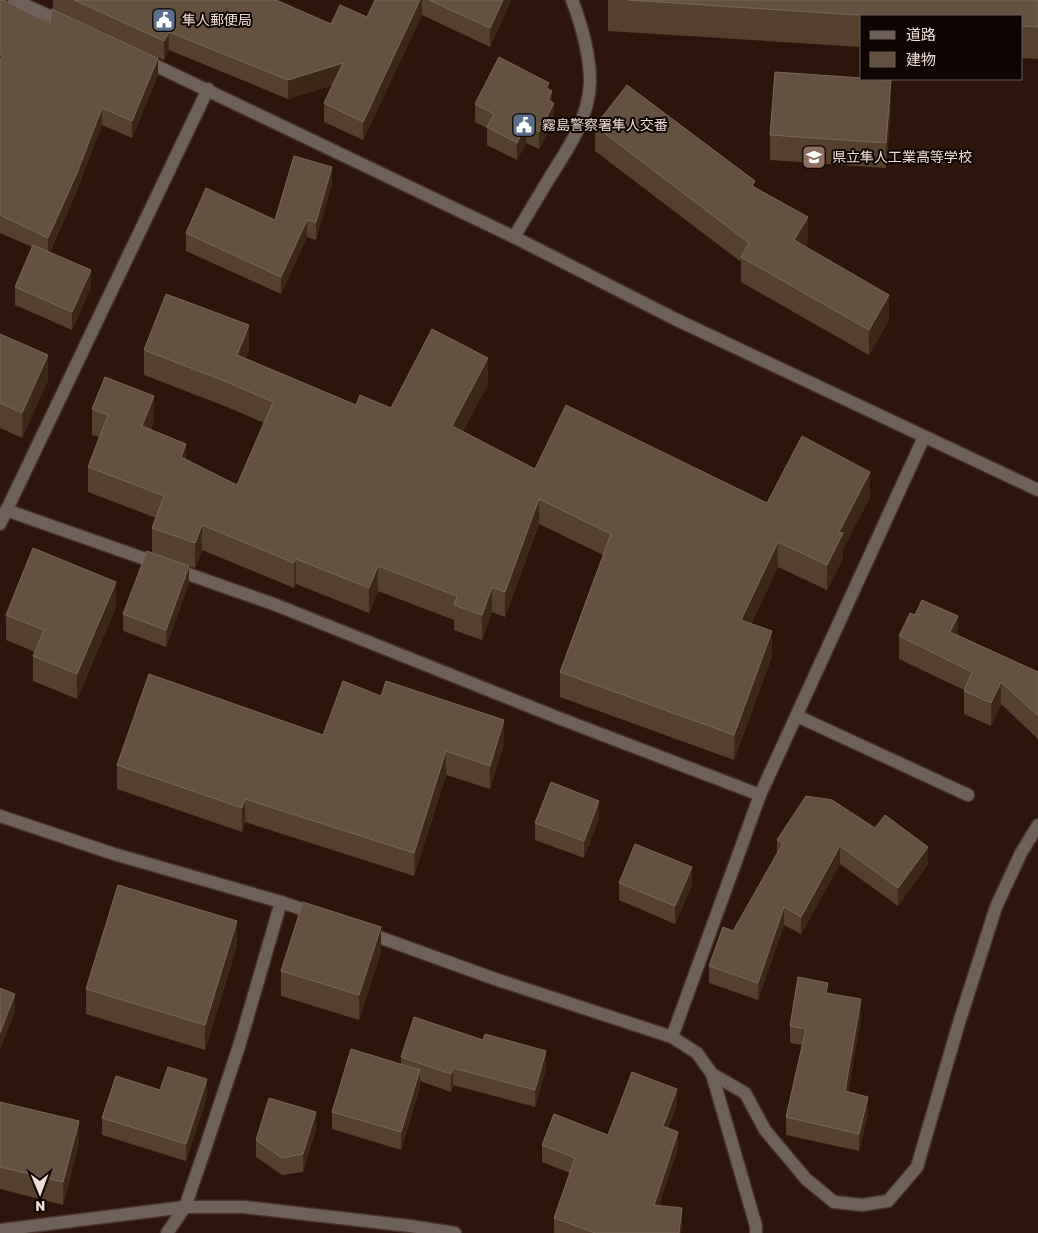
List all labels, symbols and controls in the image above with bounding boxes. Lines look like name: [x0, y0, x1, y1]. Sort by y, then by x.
public building icon: 隼人郵便局: [151, 7, 177, 33]
place label: 隼人郵便局: [182, 12, 252, 29]
legend: [860, 15, 1023, 80]
text: 道路: [906, 26, 936, 44]
text: 建物: [906, 51, 936, 69]
public building icon: 霧島警察署隼人交番: [511, 112, 537, 138]
place label: 霧島警察署隼人交番: [542, 117, 668, 134]
school or university icon: 県立隼人工業高等学校: [801, 144, 827, 170]
place label: 県立隼人工業高等学校: [832, 149, 972, 166]
north arrow: [15, 1168, 65, 1218]
text: N: [35, 1197, 45, 1214]

